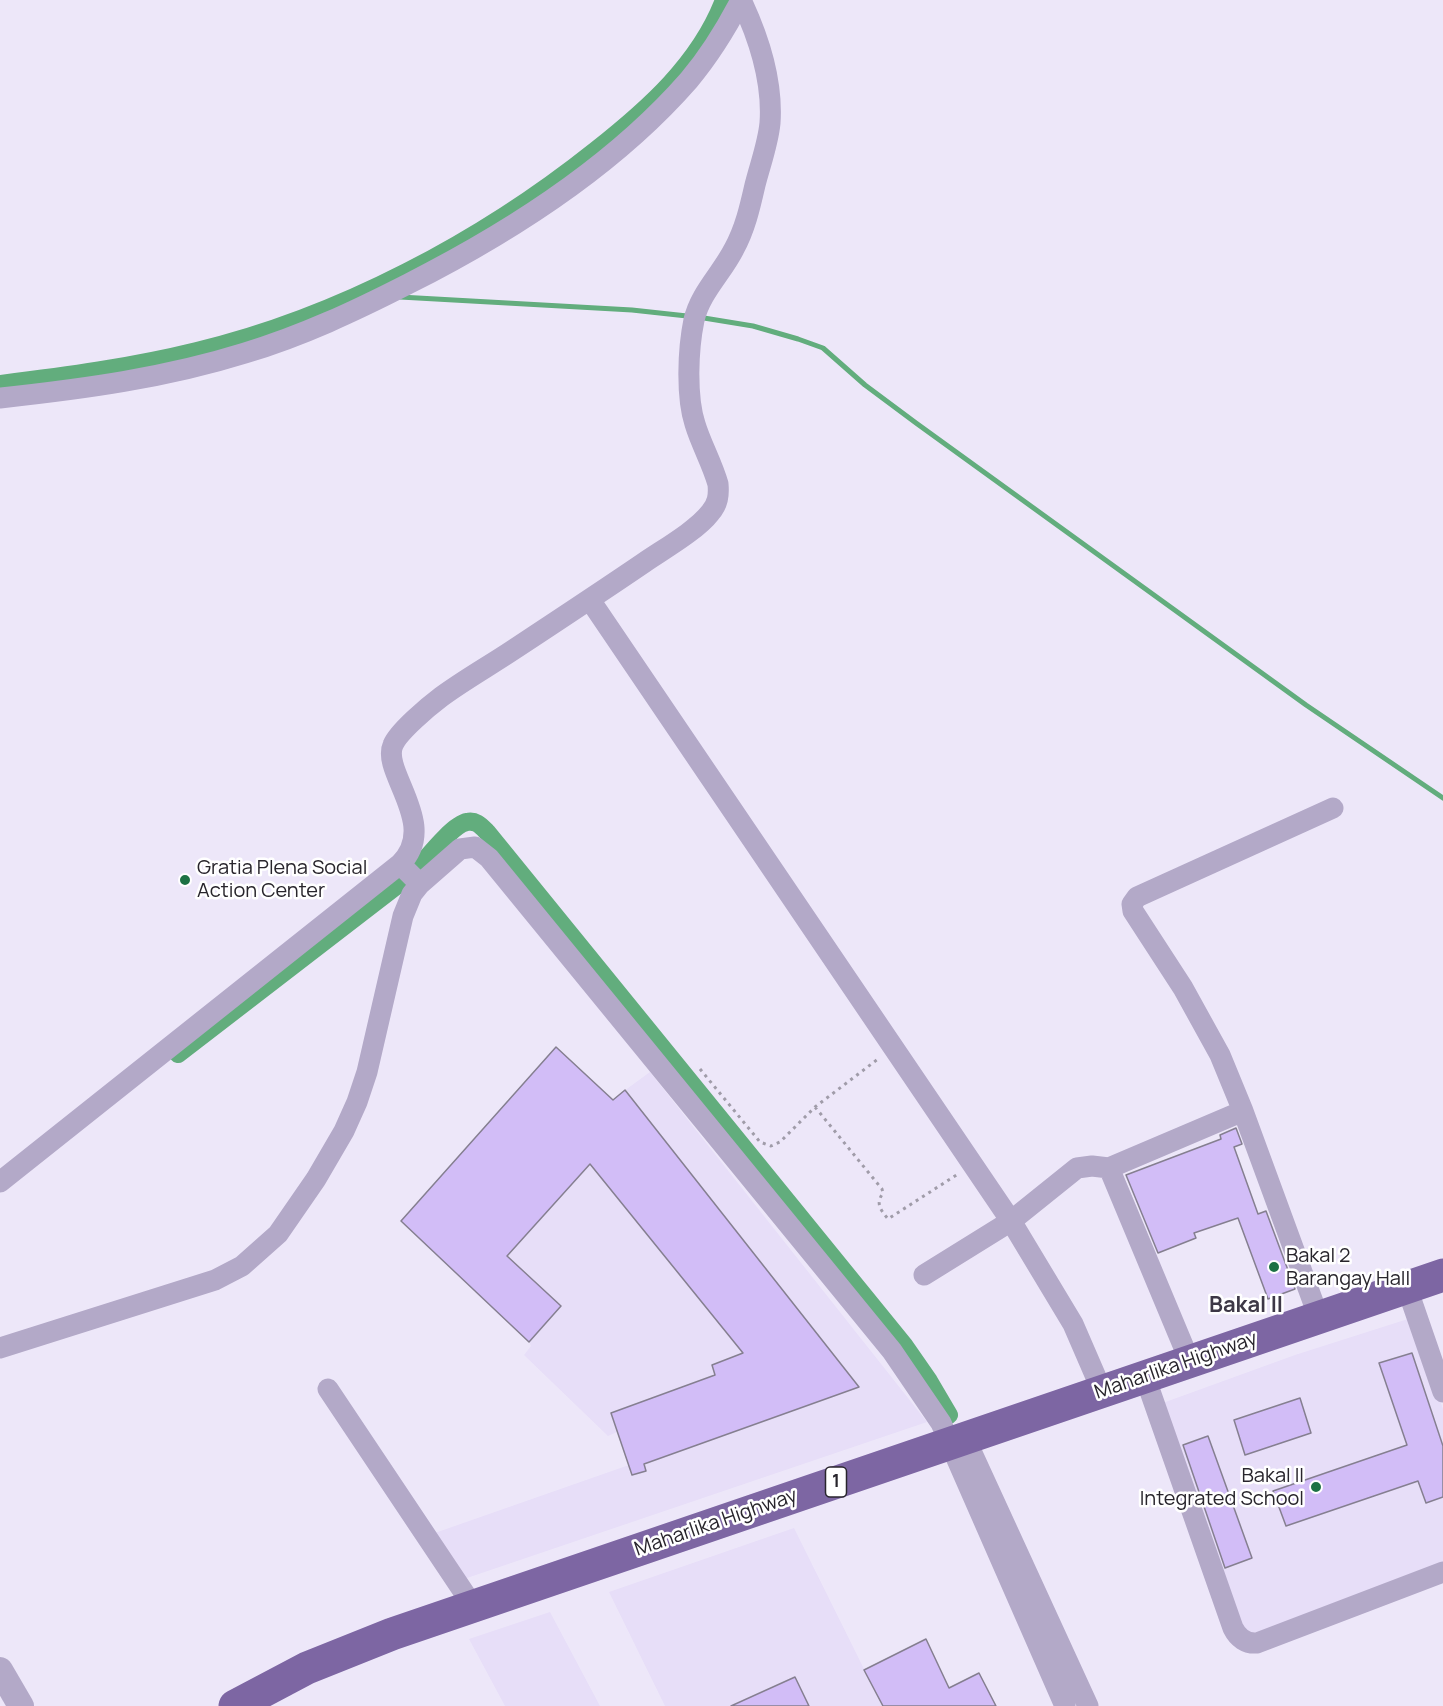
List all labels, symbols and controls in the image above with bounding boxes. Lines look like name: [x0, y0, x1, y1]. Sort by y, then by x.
place label: Gratia Plena Social Action Center: [197, 856, 367, 903]
marker: Gratia Plena Social Action Center: [178, 873, 192, 887]
place label: Bakal 2 Barangay Hall: [1286, 1244, 1410, 1291]
marker: Bakal 2 Barangay Hall: [1267, 1260, 1281, 1274]
district label: Bakal II: [1209, 1293, 1283, 1319]
street label: Maharlika Highway: [1092, 1327, 1260, 1405]
place label: Bakal II Integrated School: [1140, 1464, 1304, 1511]
road number: 1: [826, 1467, 846, 1497]
marker: Bakal II Integrated School: [1309, 1480, 1323, 1494]
street label: Maharlika Highway: [632, 1484, 800, 1562]

